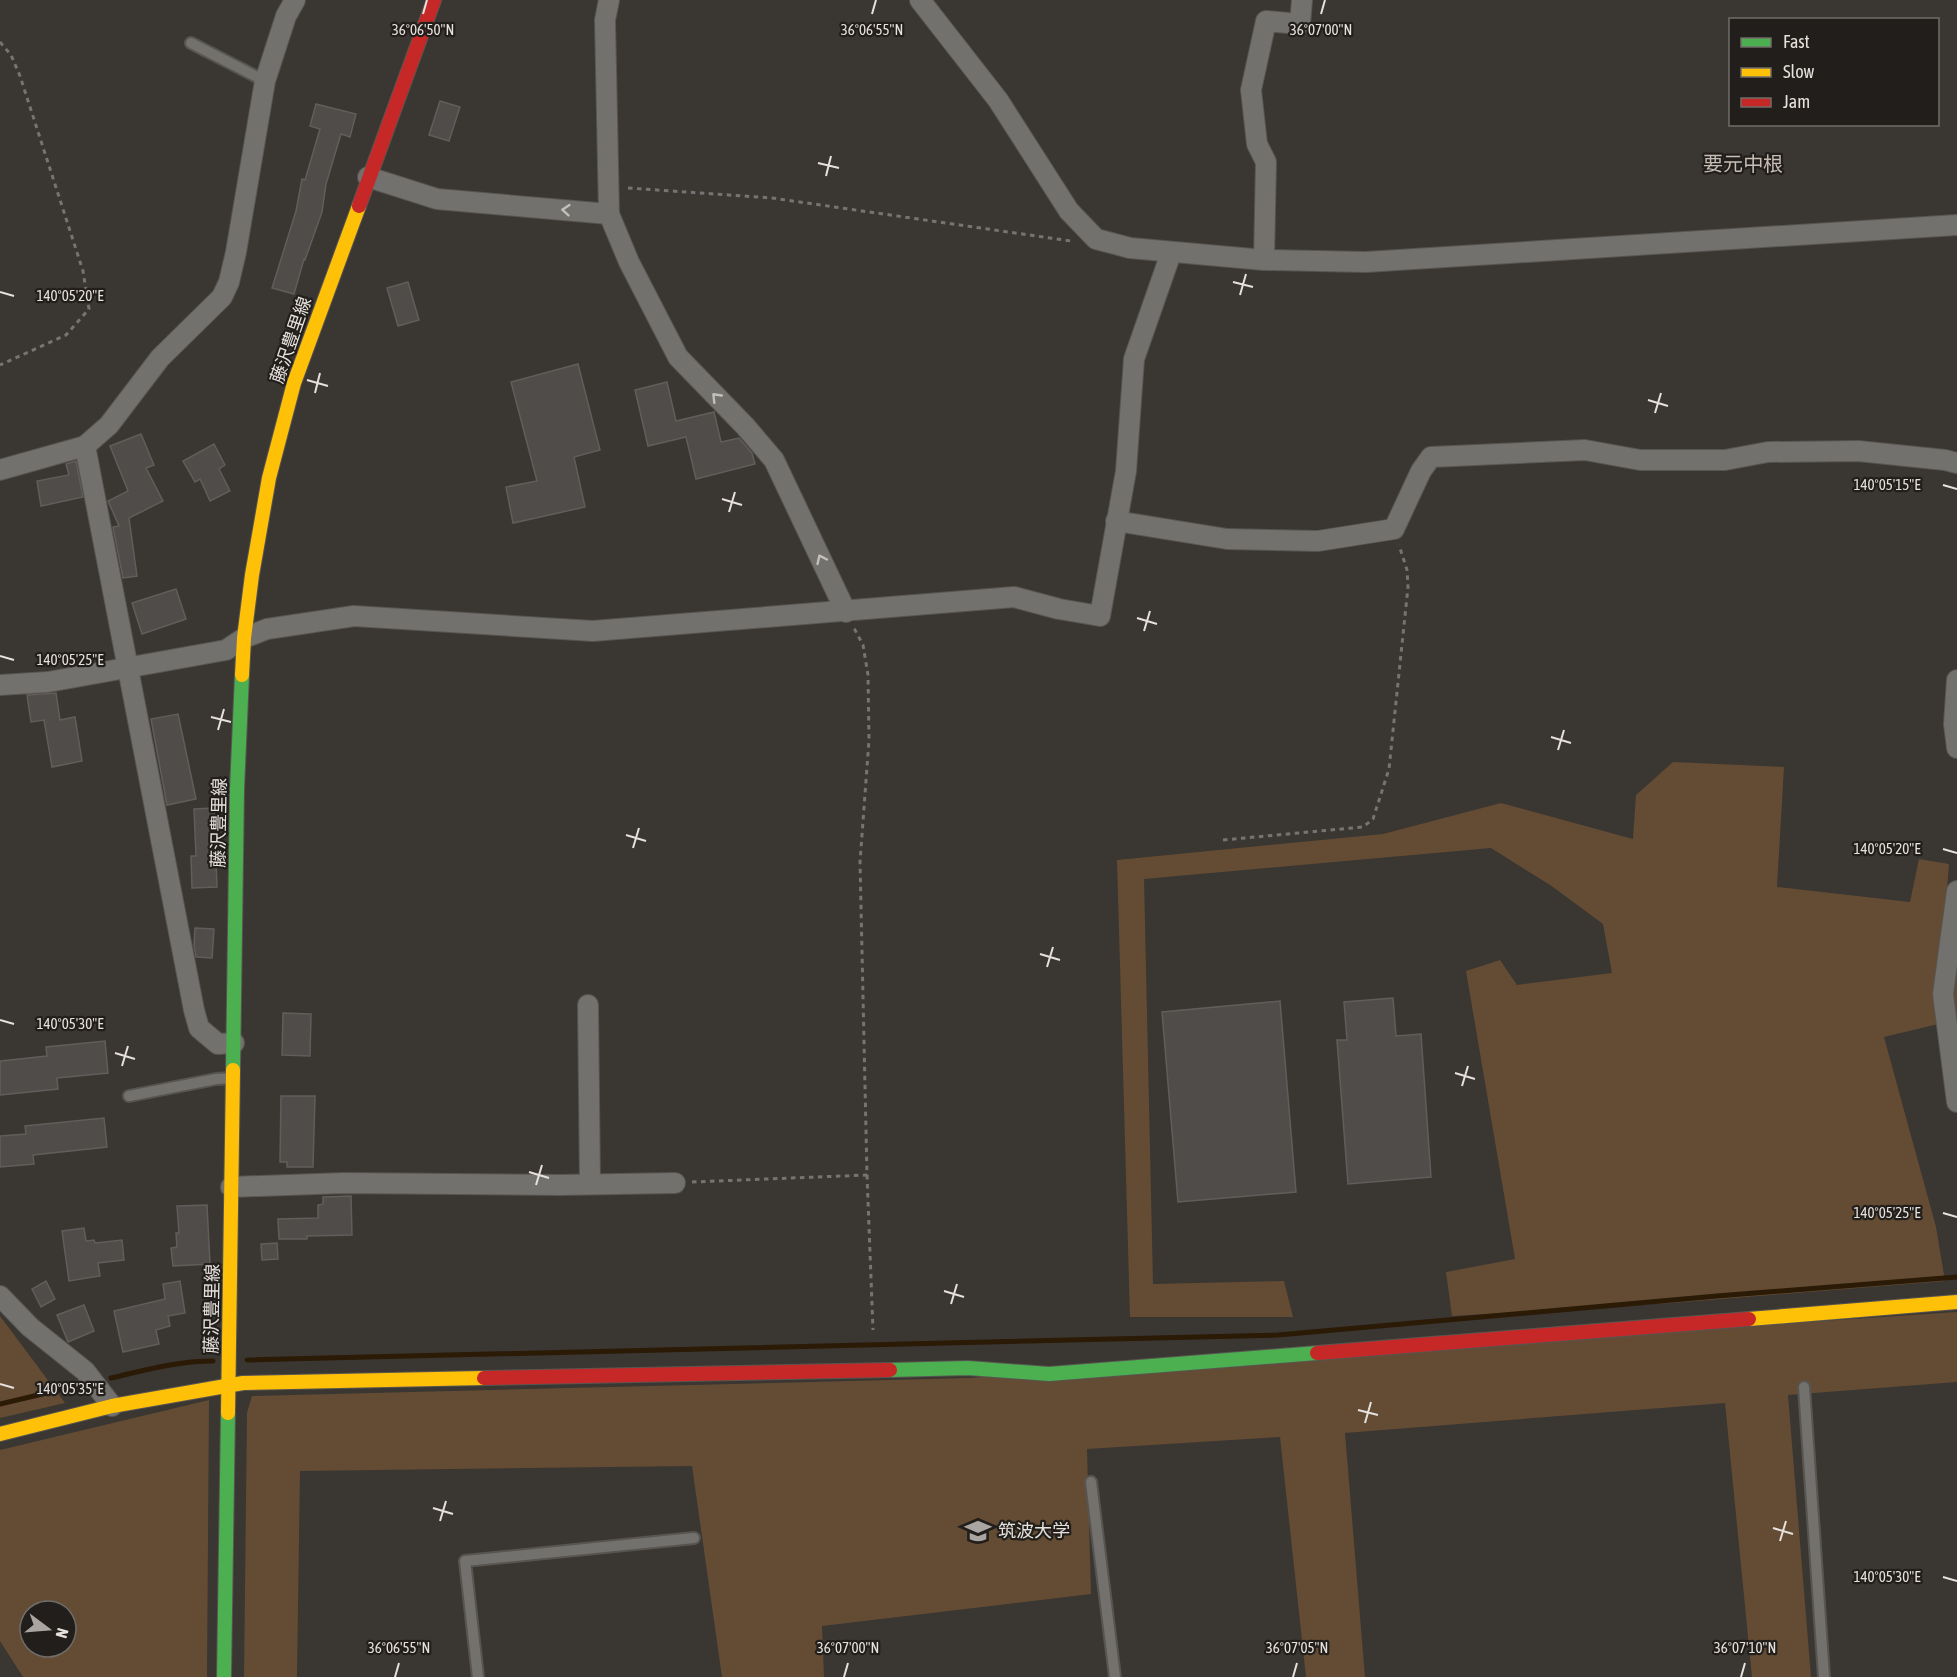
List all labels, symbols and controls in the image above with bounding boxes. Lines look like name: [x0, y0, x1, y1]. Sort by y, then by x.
legend: [1729, 18, 1939, 126]
text: 36°06'50"N: [392, 21, 454, 38]
text: 36°06'55"N: [841, 21, 903, 38]
text: 36°07'00"N: [1290, 21, 1352, 38]
text: Fast: [1783, 31, 1810, 52]
text: Slow: [1783, 61, 1814, 82]
text: Jam: [1783, 91, 1810, 112]
district label: 要元中根: [1703, 152, 1783, 175]
one-way arrow: [561, 204, 570, 217]
text: 140°05'20"E: [36, 287, 104, 304]
street label: 藤沢豊里線: [266, 294, 315, 386]
one-way arrow: [713, 394, 724, 405]
text: 140°05'15"E: [1853, 476, 1921, 493]
one-way arrow: [817, 554, 829, 565]
text: 140°05'25"E: [36, 651, 104, 668]
street label: 藤沢豊里線: [207, 778, 230, 868]
text: 140°05'20"E: [1853, 840, 1921, 857]
text: 140°05'30"E: [36, 1015, 104, 1032]
text: 140°05'25"E: [1853, 1204, 1921, 1221]
street label: 藤沢豊里線: [200, 1264, 223, 1354]
text: 140°05'35"E: [36, 1380, 104, 1397]
school or university icon: 筑波大学: [963, 1516, 993, 1546]
place label: 筑波大学: [998, 1520, 1070, 1541]
text: 140°05'30"E: [1853, 1568, 1921, 1585]
north arrow: [18, 1599, 78, 1659]
text: N: [52, 1626, 72, 1640]
text: 36°06'55"N: [368, 1639, 430, 1656]
text: 36°07'00"N: [817, 1639, 879, 1656]
text: 36°07'05"N: [1266, 1639, 1328, 1656]
text: 36°07'10"N: [1714, 1639, 1776, 1656]

